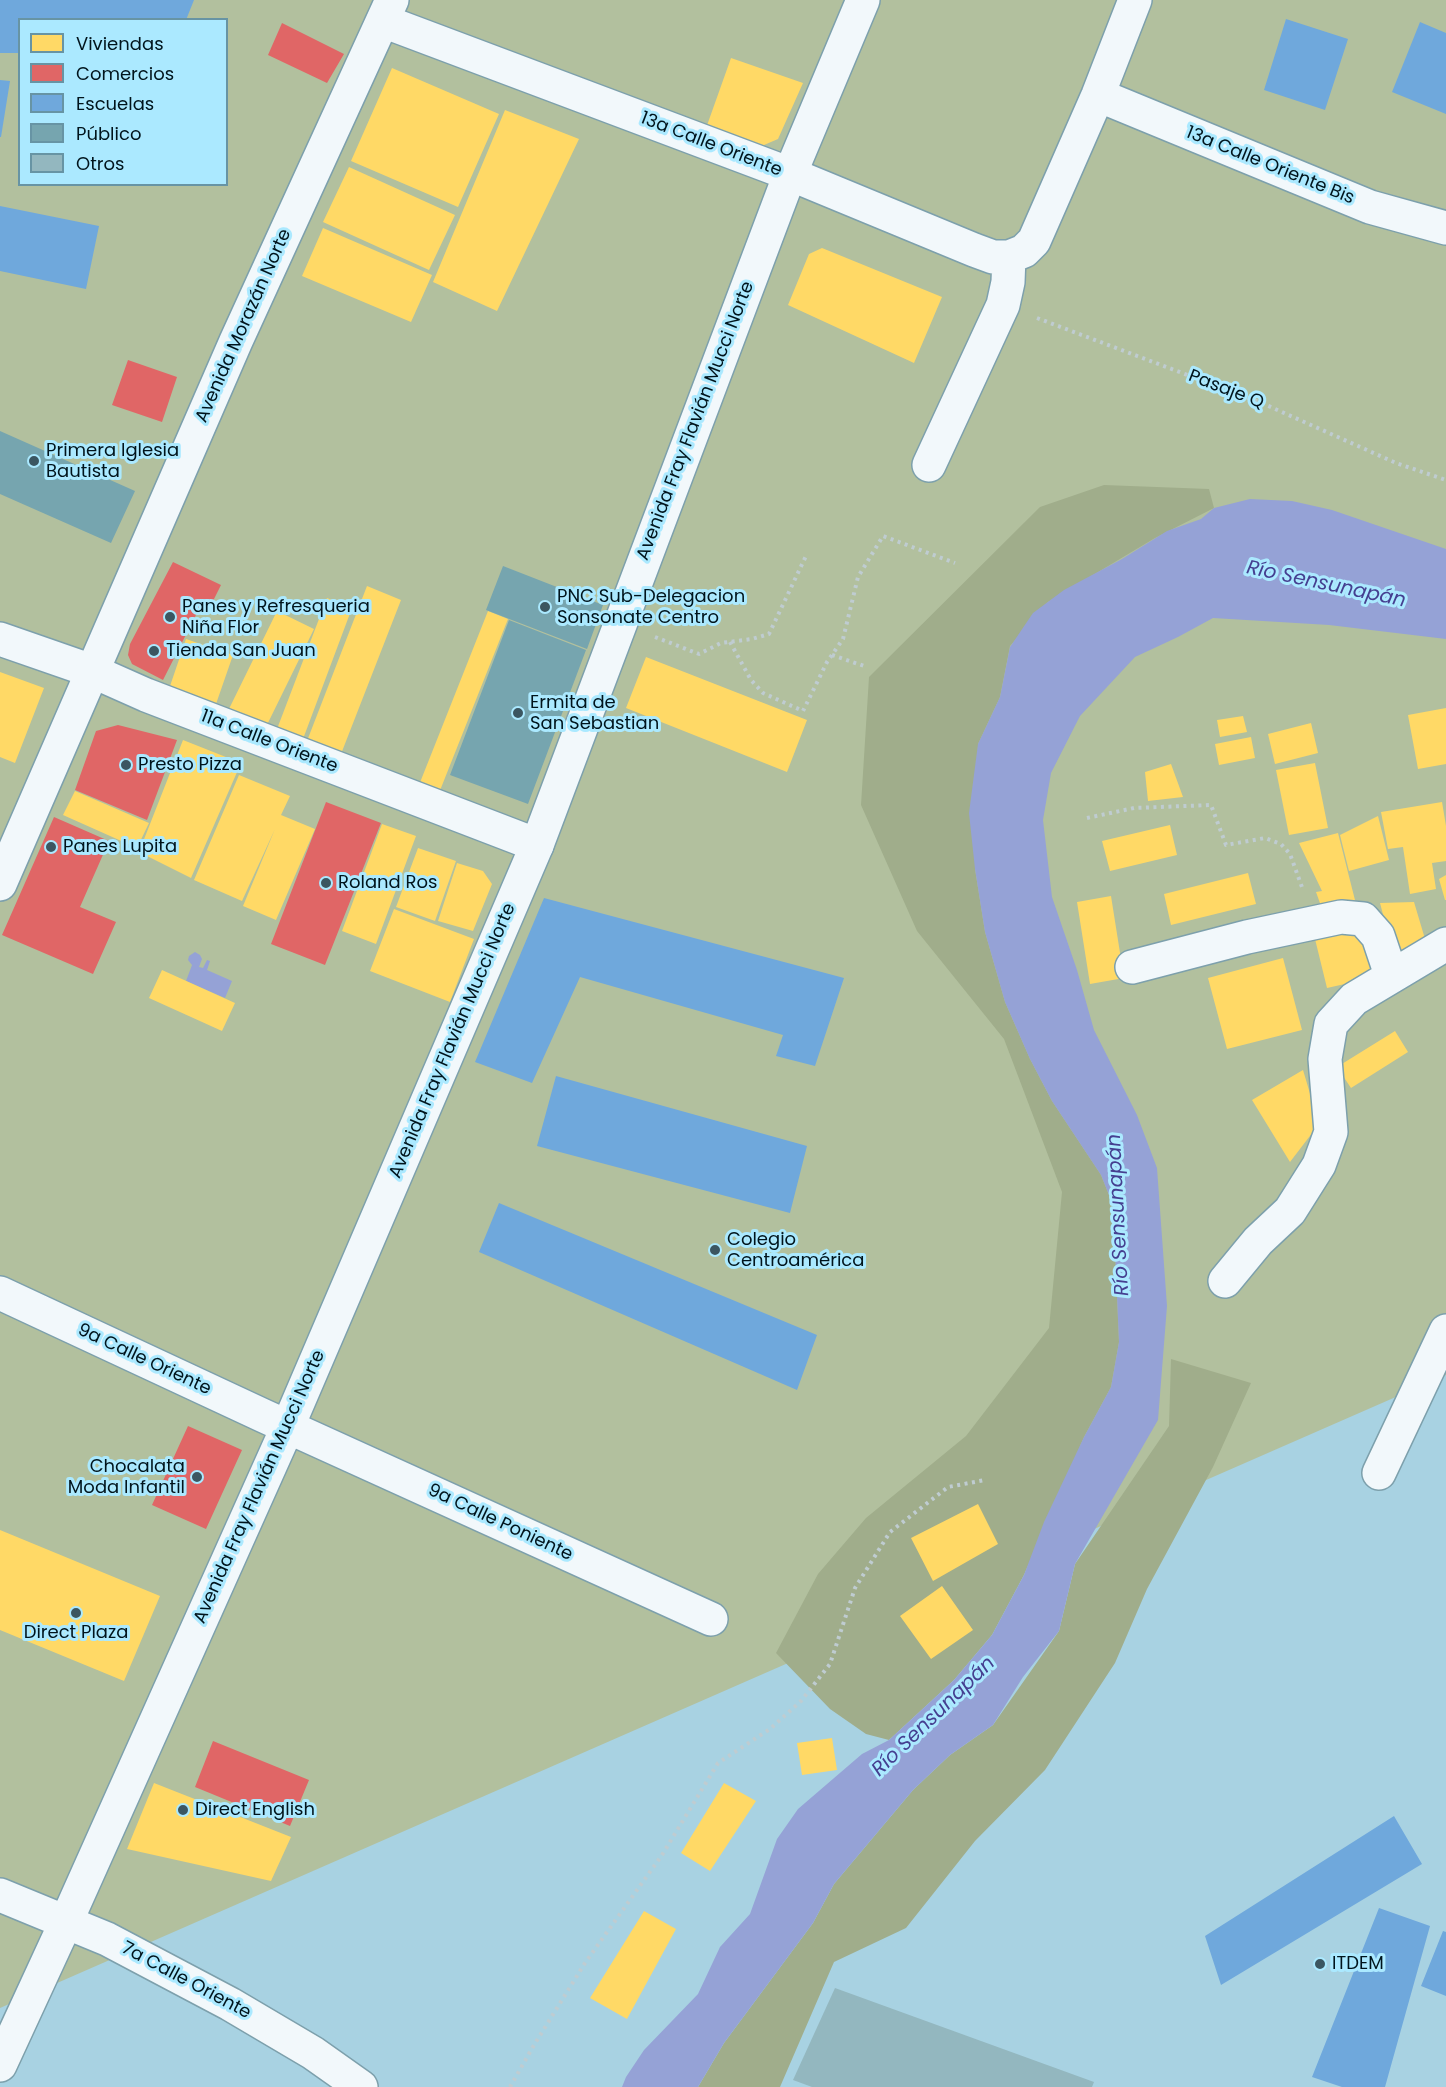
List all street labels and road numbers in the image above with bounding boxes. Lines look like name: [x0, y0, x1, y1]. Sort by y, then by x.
street label: 13a Calle Oriente: [637, 108, 785, 182]
street label: 13a Calle Oriente Bis: [1183, 122, 1357, 210]
street label: Avenida Morazán Norte: [191, 226, 297, 426]
street label: Avenida Fray Flavián Mucci Norte: [633, 279, 759, 563]
street label: Pasaje Q: [1185, 366, 1267, 414]
street label: 11a Calle Oriente: [197, 706, 341, 778]
street label: Avenida Fray Flavián Mucci Norte: [385, 900, 521, 1182]
street label: 9a Calle Oriente: [74, 1320, 214, 1400]
street label: Avenida Fray Flavián Mucci Norte: [190, 1347, 330, 1627]
street label: 9a Calle Poniente: [424, 1480, 576, 1566]
street label: 7a Calle Oriente: [118, 1938, 254, 2024]

